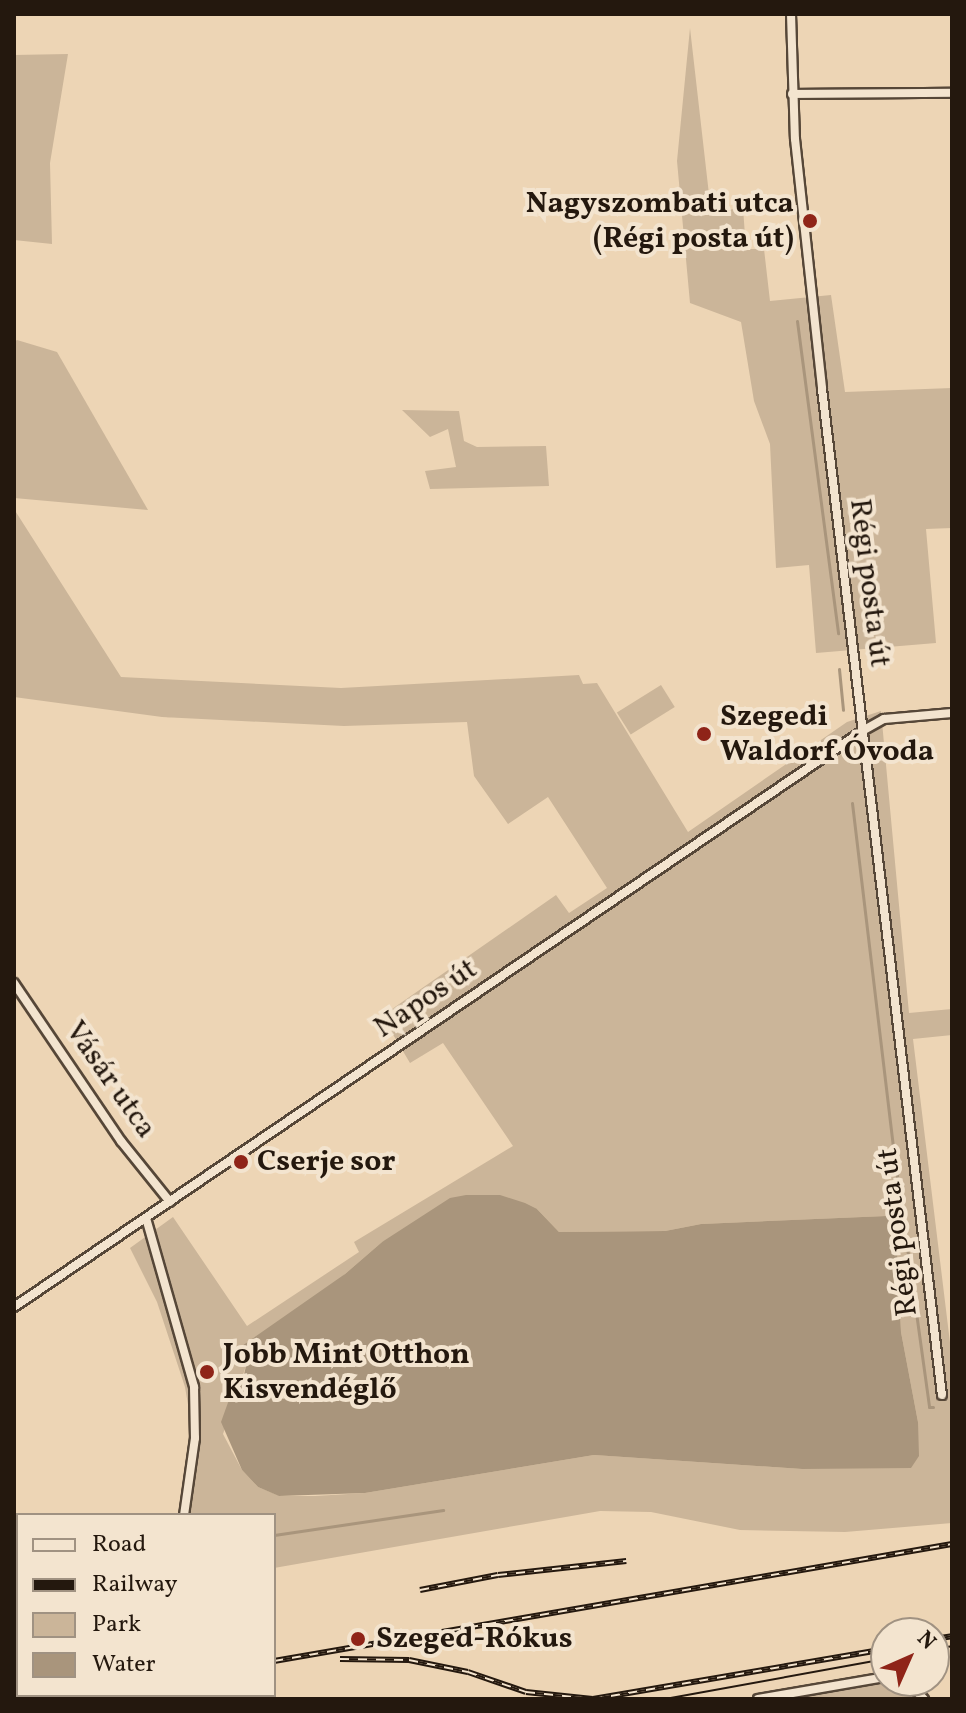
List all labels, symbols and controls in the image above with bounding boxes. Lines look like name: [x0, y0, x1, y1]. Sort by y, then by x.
place label: Nagyszombati utca (Régi posta út): [526, 186, 794, 256]
marker: Nagyszombati utca (Régi posta út): [801, 212, 819, 230]
street label: Régi posta út: [841, 497, 897, 669]
place label: Szegedi Waldorf Óvoda: [720, 699, 932, 770]
marker: Szegedi Waldorf Óvoda: [695, 725, 713, 743]
street label: Napos út: [368, 951, 484, 1047]
street label: Vásár utca: [57, 1015, 163, 1145]
place label: Cserje sor: [257, 1144, 395, 1180]
street label: Régi posta út: [870, 1146, 926, 1318]
marker: Cserje sor: [232, 1153, 250, 1171]
place label: Jobb Mint Otthon Kisvendéglő: [223, 1337, 470, 1408]
marker: Jobb Mint Otthon Kisvendéglő: [198, 1363, 216, 1381]
legend: [16, 1513, 276, 1697]
text: Road: [92, 1528, 146, 1562]
text: Railway: [92, 1568, 178, 1602]
text: Park: [92, 1608, 141, 1642]
north arrow: [870, 1617, 950, 1697]
place label: Szeged-Rókus: [376, 1621, 573, 1657]
text: N: [909, 1624, 943, 1658]
marker: Szeged-Rókus: [347, 1628, 369, 1650]
text: Water: [92, 1648, 156, 1682]

